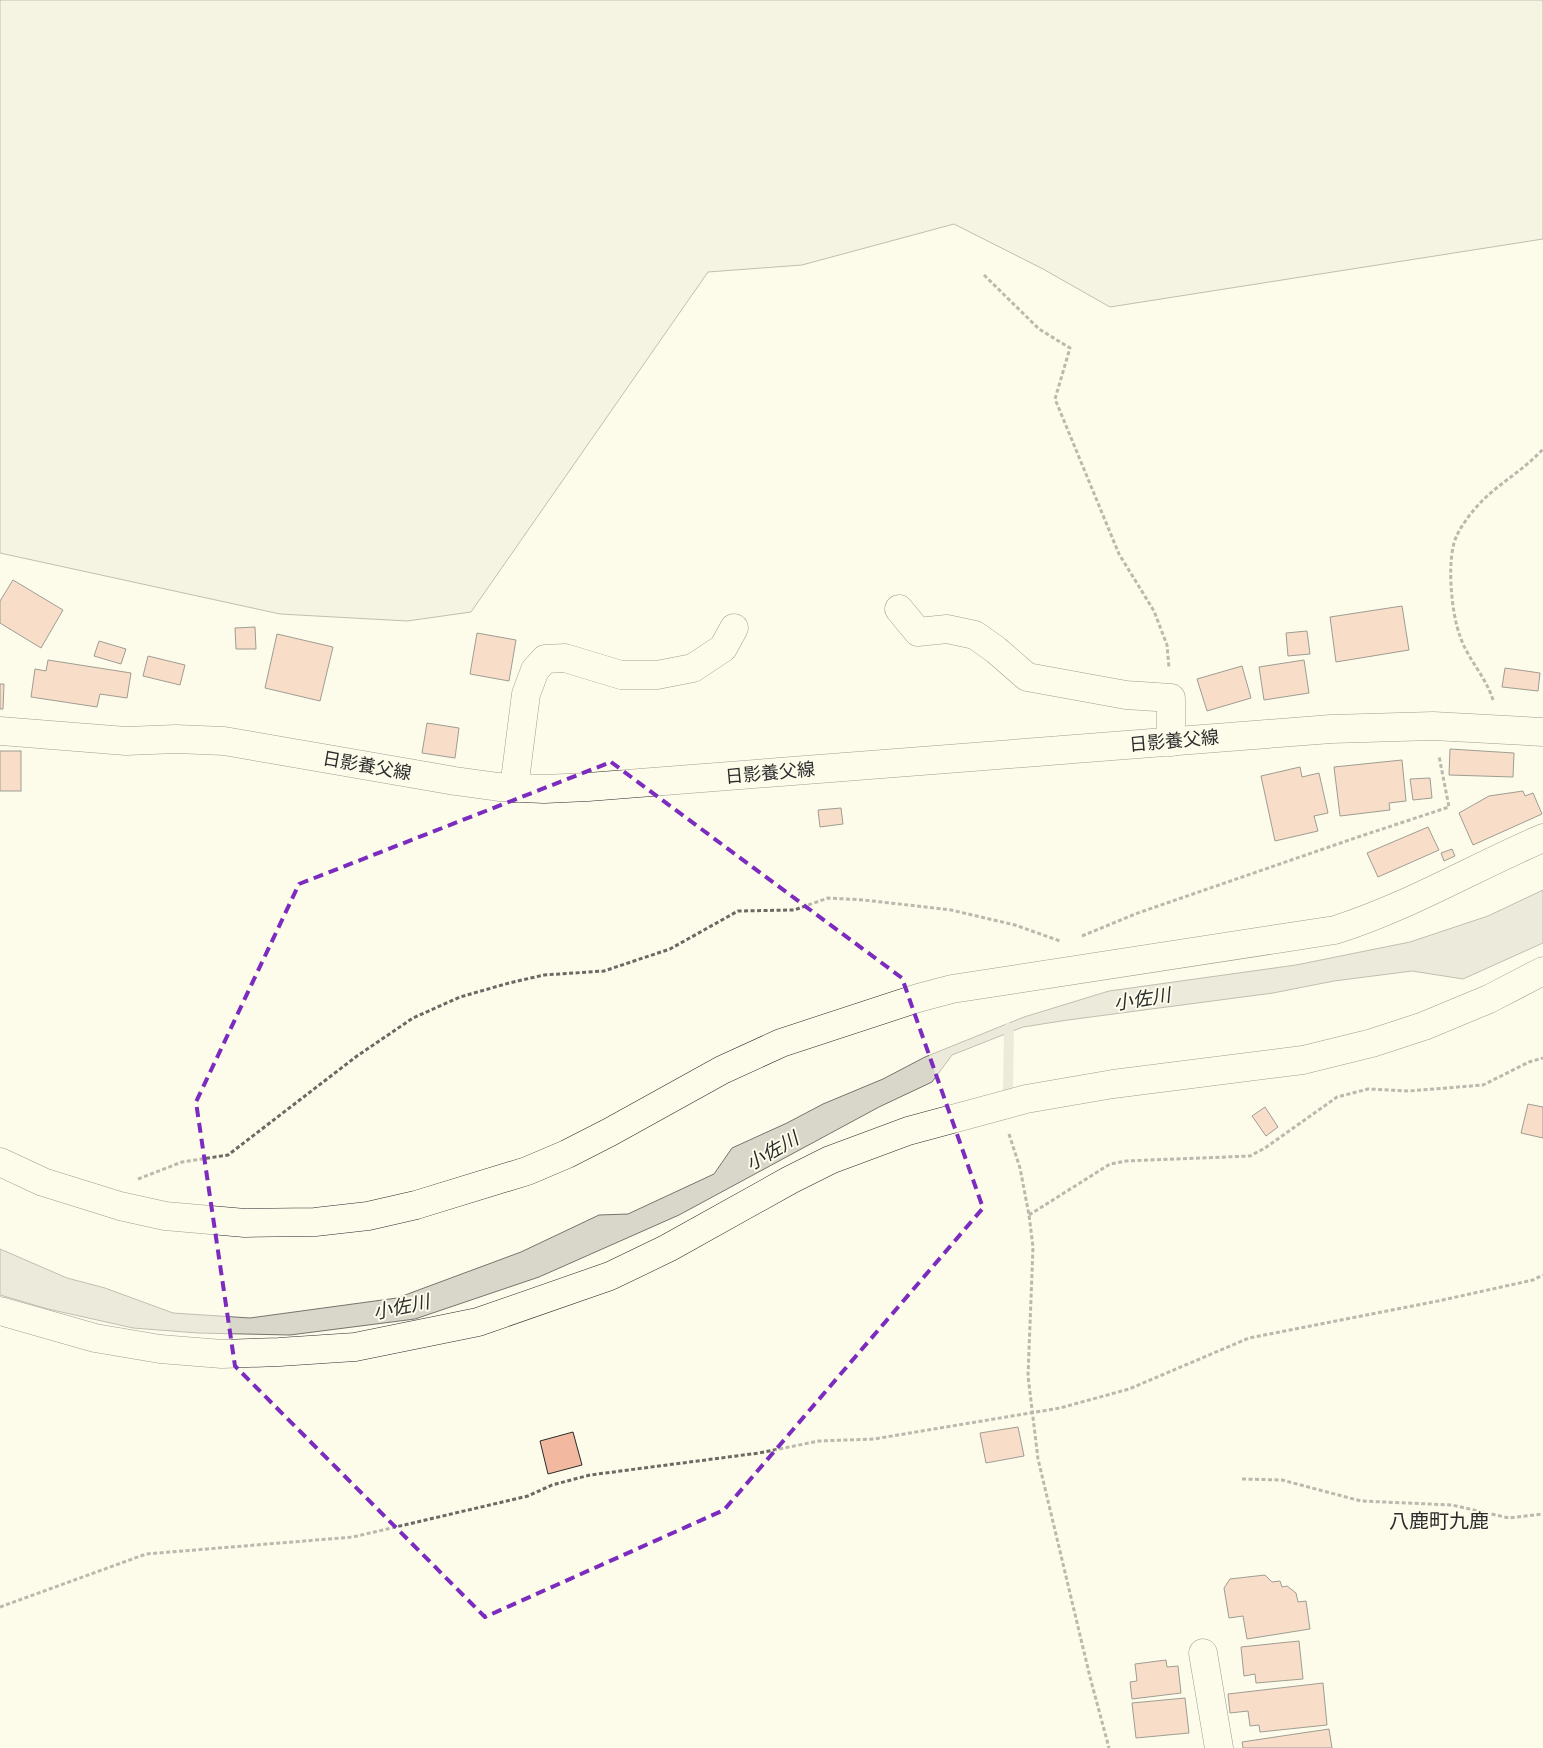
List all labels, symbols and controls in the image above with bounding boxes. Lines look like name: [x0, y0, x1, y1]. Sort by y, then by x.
street label: 日影養父線: [1128, 727, 1220, 755]
street label: 日影養父線: [321, 748, 413, 784]
street label: 日影養父線: [724, 759, 816, 787]
water label: 小佐川: [1112, 984, 1174, 1014]
water label: 小佐川: [742, 1127, 804, 1174]
water label: 小佐川: [371, 1290, 433, 1323]
district label: 八鹿町九鹿: [1389, 1510, 1489, 1532]

